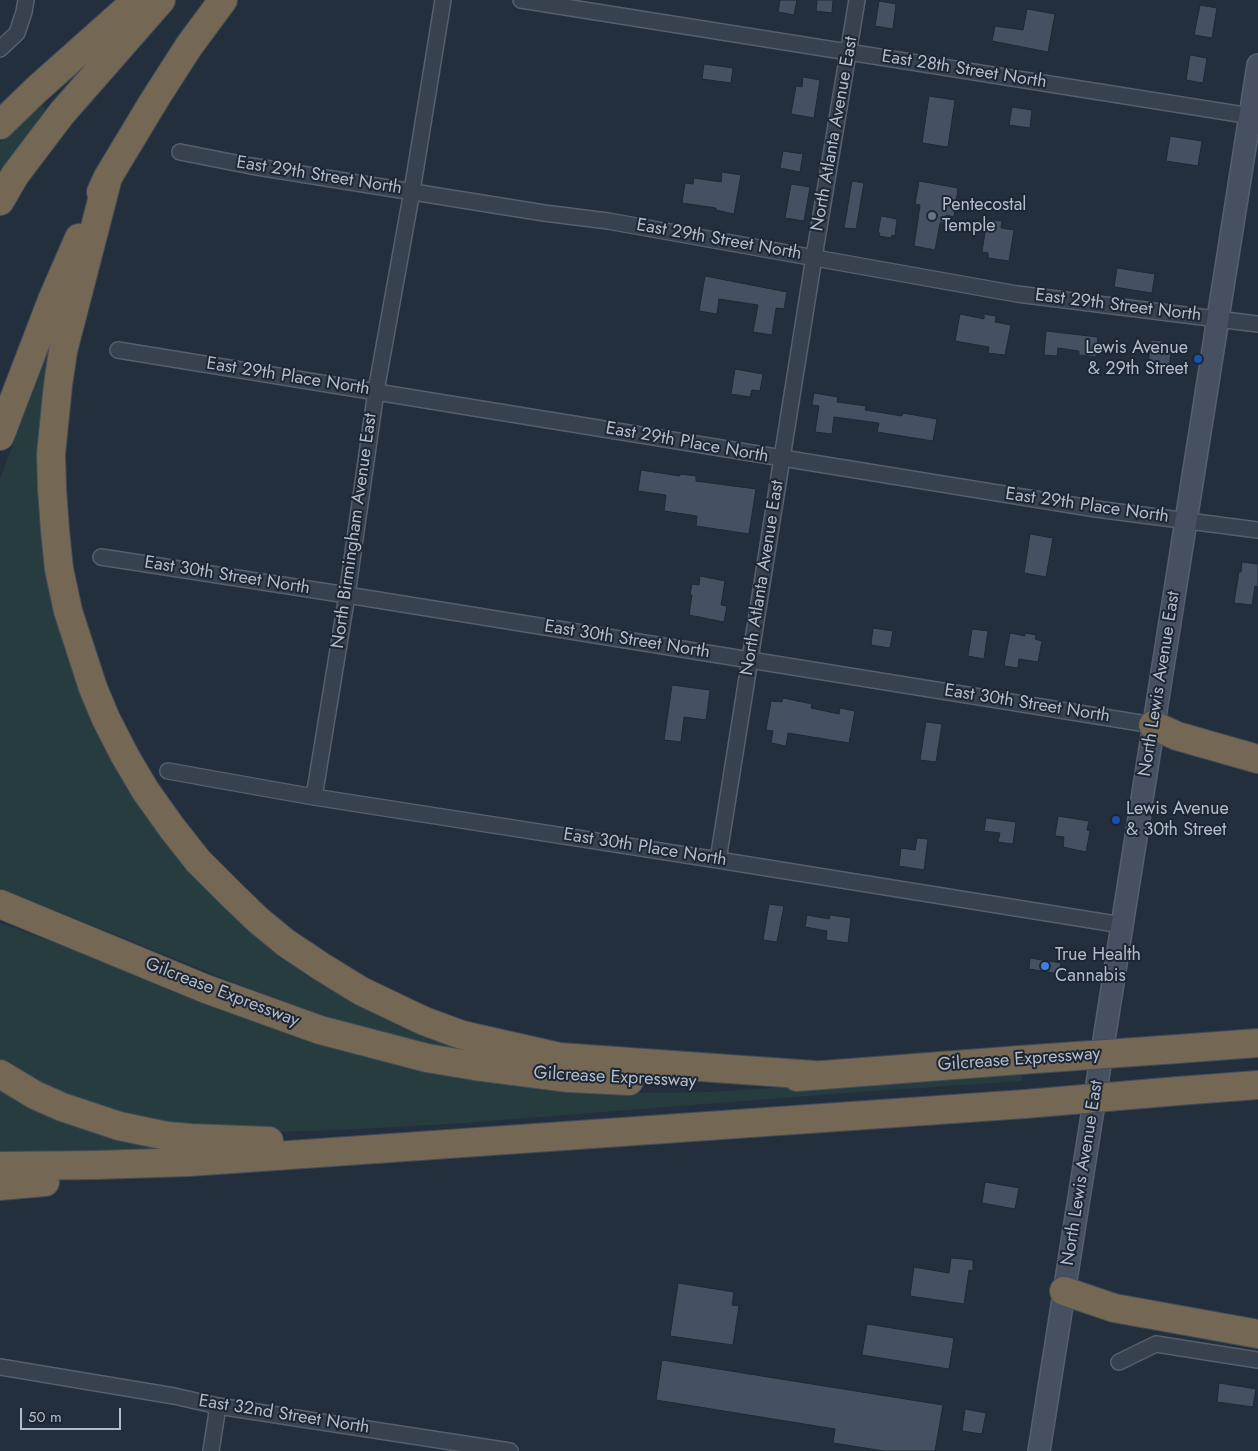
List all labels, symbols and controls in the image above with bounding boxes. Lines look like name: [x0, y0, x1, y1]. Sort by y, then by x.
street label: North Atlanta Avenue East: [807, 35, 863, 233]
street label: East 28th Street North: [880, 46, 1048, 94]
street label: East 29th Street North: [235, 152, 403, 200]
place label: Pentecostal Temple: [942, 195, 1026, 238]
marker: Pentecostal Temple: [926, 210, 938, 222]
street label: East 29th Street North: [635, 215, 803, 265]
street label: East 29th Street North: [1034, 285, 1202, 327]
place label: Lewis Avenue & 29th Street: [1085, 338, 1188, 380]
street label: East 29th Place North: [205, 353, 371, 401]
marker: Lewis Avenue & 29th Street: [1192, 353, 1204, 365]
street label: North Birmingham Avenue East: [328, 412, 382, 650]
street label: East 29th Place North: [604, 418, 770, 468]
street label: North Atlanta Avenue East: [737, 479, 789, 677]
street label: East 29th Place North: [1004, 484, 1170, 528]
street label: East 30th Street North: [143, 552, 311, 600]
street label: North Lewis Avenue East: [1135, 590, 1185, 778]
street label: East 30th Street North: [543, 616, 711, 664]
street label: East 30th Street North: [943, 680, 1111, 728]
place label: Lewis Avenue & 30th Street: [1126, 799, 1229, 842]
marker: Lewis Avenue & 30th Street: [1110, 814, 1122, 826]
street label: East 30th Place North: [562, 824, 728, 872]
place label: True Health Cannabis: [1055, 945, 1141, 988]
street label: Gilcrease Expressway: [142, 954, 302, 1032]
marker: True Health Cannabis: [1039, 960, 1051, 972]
street label: Gilcrease Expressway: [937, 1044, 1101, 1076]
street label: Gilcrease Expressway: [533, 1063, 697, 1093]
street label: North Lewis Avenue East: [1058, 1079, 1108, 1267]
street label: East 32nd Street North: [197, 1391, 371, 1439]
scale bar: [22, 1398, 124, 1430]
text: 50 m: [28, 1406, 62, 1428]

